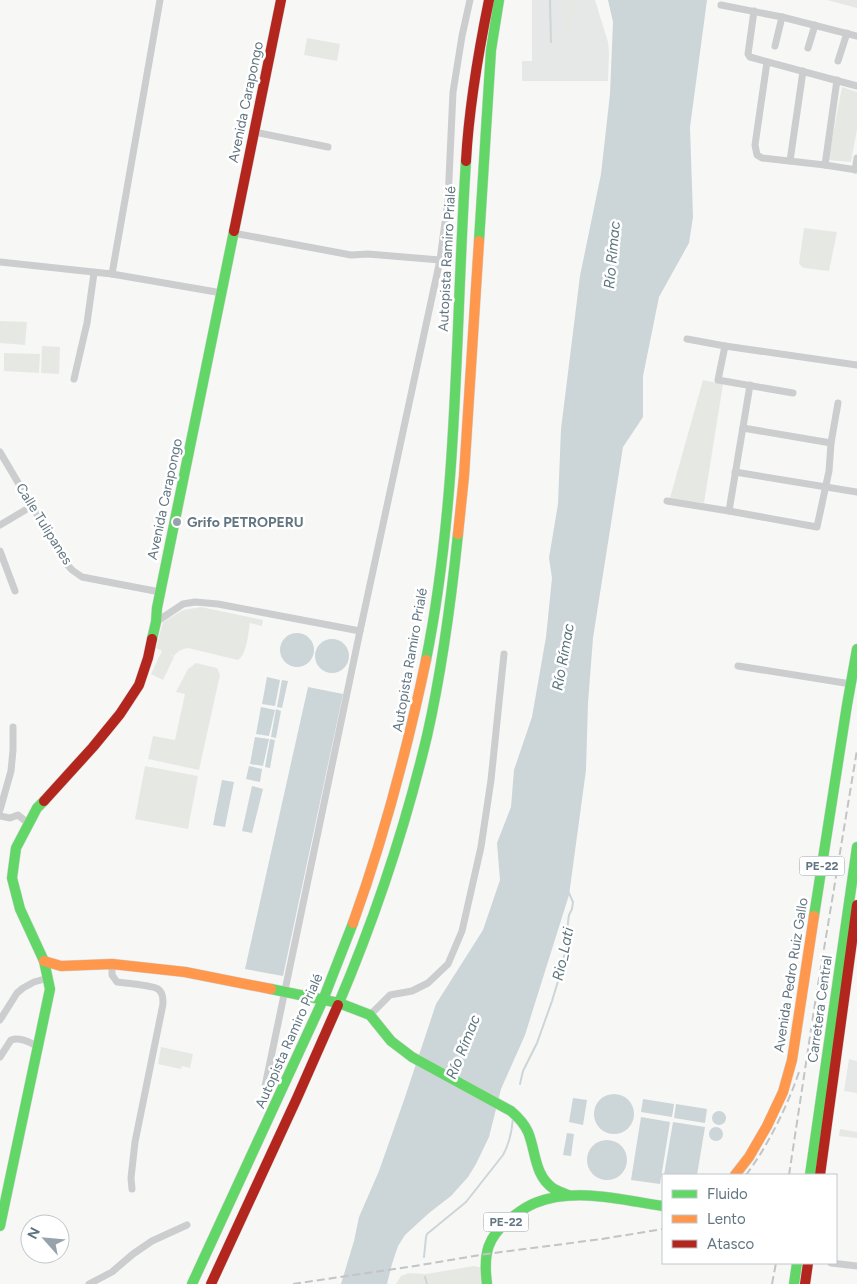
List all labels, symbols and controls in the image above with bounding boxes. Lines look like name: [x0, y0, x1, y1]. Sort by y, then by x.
street label: Avenida Carapongo: [225, 40, 267, 164]
street label: Autopista Ramiro Prialé: [435, 185, 459, 332]
water label: Río Rímac: [600, 220, 624, 290]
street label: Avenida Carapongo: [144, 437, 186, 561]
street label: Calle Tulipanes: [12, 480, 76, 568]
place label: Grifo PETROPERU: [187, 514, 304, 531]
marker: Grifo PETROPERU: [171, 516, 183, 528]
street label: Autopista Ramiro Prialé: [389, 586, 431, 733]
water label: Río Rímac: [548, 622, 578, 692]
road number: PE-22: [800, 856, 844, 876]
street label: Avenida Pedro Ruiz Gallo: [770, 896, 812, 1054]
water label: Rio_Lati: [549, 925, 578, 982]
street label: Carretera Central: [804, 954, 836, 1064]
street label: Autopista Ramiro Prialé: [252, 971, 327, 1111]
water label: Río Rímac: [442, 1012, 484, 1082]
legend: [662, 1174, 837, 1264]
text: Fluido: [707, 1185, 748, 1203]
text: Lento: [707, 1210, 746, 1228]
road number: PE-22: [484, 1212, 528, 1232]
north arrow: [20, 1214, 70, 1264]
text: N: [24, 1225, 44, 1242]
text: Atasco: [707, 1235, 755, 1253]

